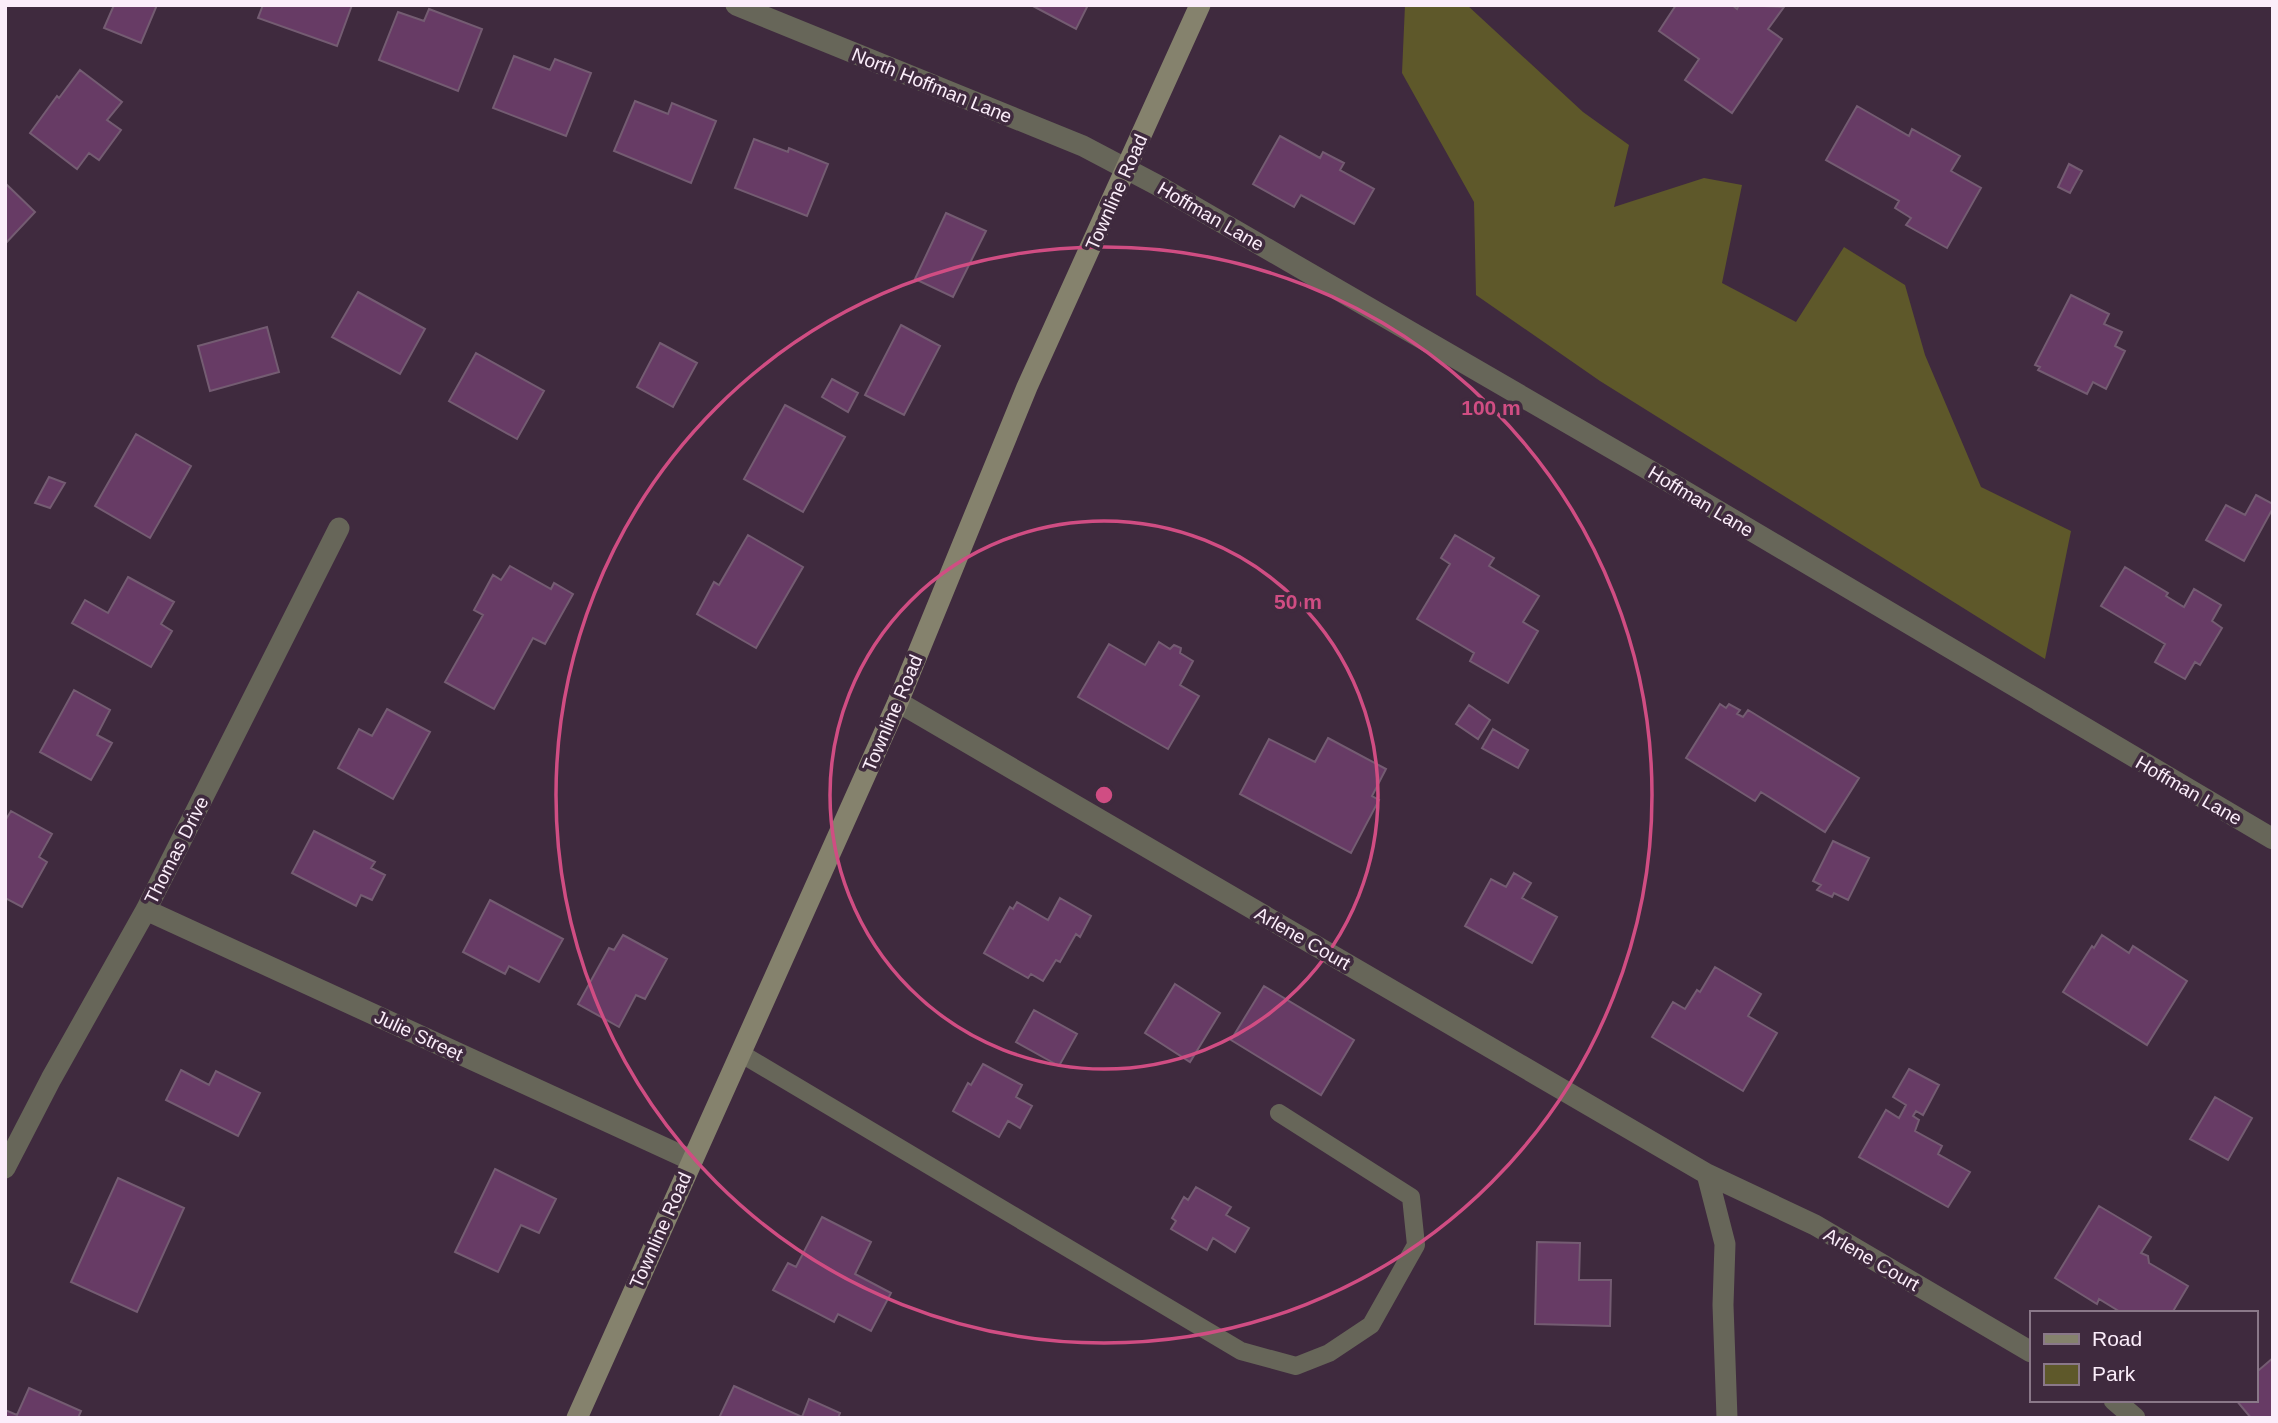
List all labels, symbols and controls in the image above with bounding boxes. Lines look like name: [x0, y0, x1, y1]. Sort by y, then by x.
street label: North Hoffman Lane: [849, 44, 1015, 127]
street label: Townline Road: [1082, 131, 1151, 253]
street label: Hoffman Lane: [1154, 178, 1268, 255]
text: 100 m: [1461, 396, 1521, 419]
street label: Hoffman Lane: [1644, 462, 1757, 541]
text: 50 m: [1274, 590, 1322, 613]
street label: Townline Road: [858, 652, 926, 775]
street label: Hoffman Lane: [2132, 752, 2246, 829]
centre of rings: [1092, 783, 1116, 807]
street label: Thomas Drive: [140, 793, 213, 908]
street label: Arlene Court: [1251, 903, 1355, 975]
street label: Julie Street: [371, 1006, 467, 1065]
street label: Townline Road: [626, 1169, 695, 1291]
street label: Arlene Court: [1820, 1224, 1924, 1296]
legend: [2030, 1311, 2257, 1402]
text: Road: [2092, 1327, 2142, 1350]
text: Park: [2092, 1362, 2136, 1385]

